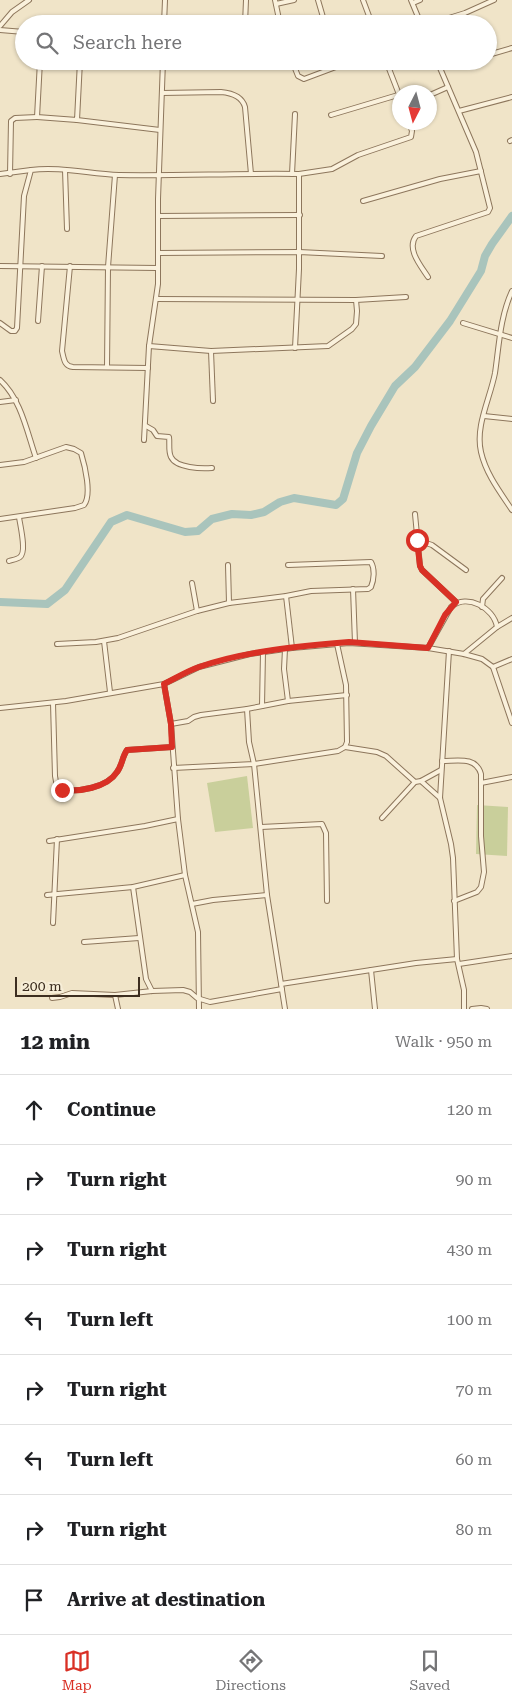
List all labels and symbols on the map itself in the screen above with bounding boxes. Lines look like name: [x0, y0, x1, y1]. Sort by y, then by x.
north arrow: [392, 85, 437, 130]
route start: [406, 529, 429, 552]
route end: [51, 779, 74, 802]
scale bar: [15, 974, 140, 997]

